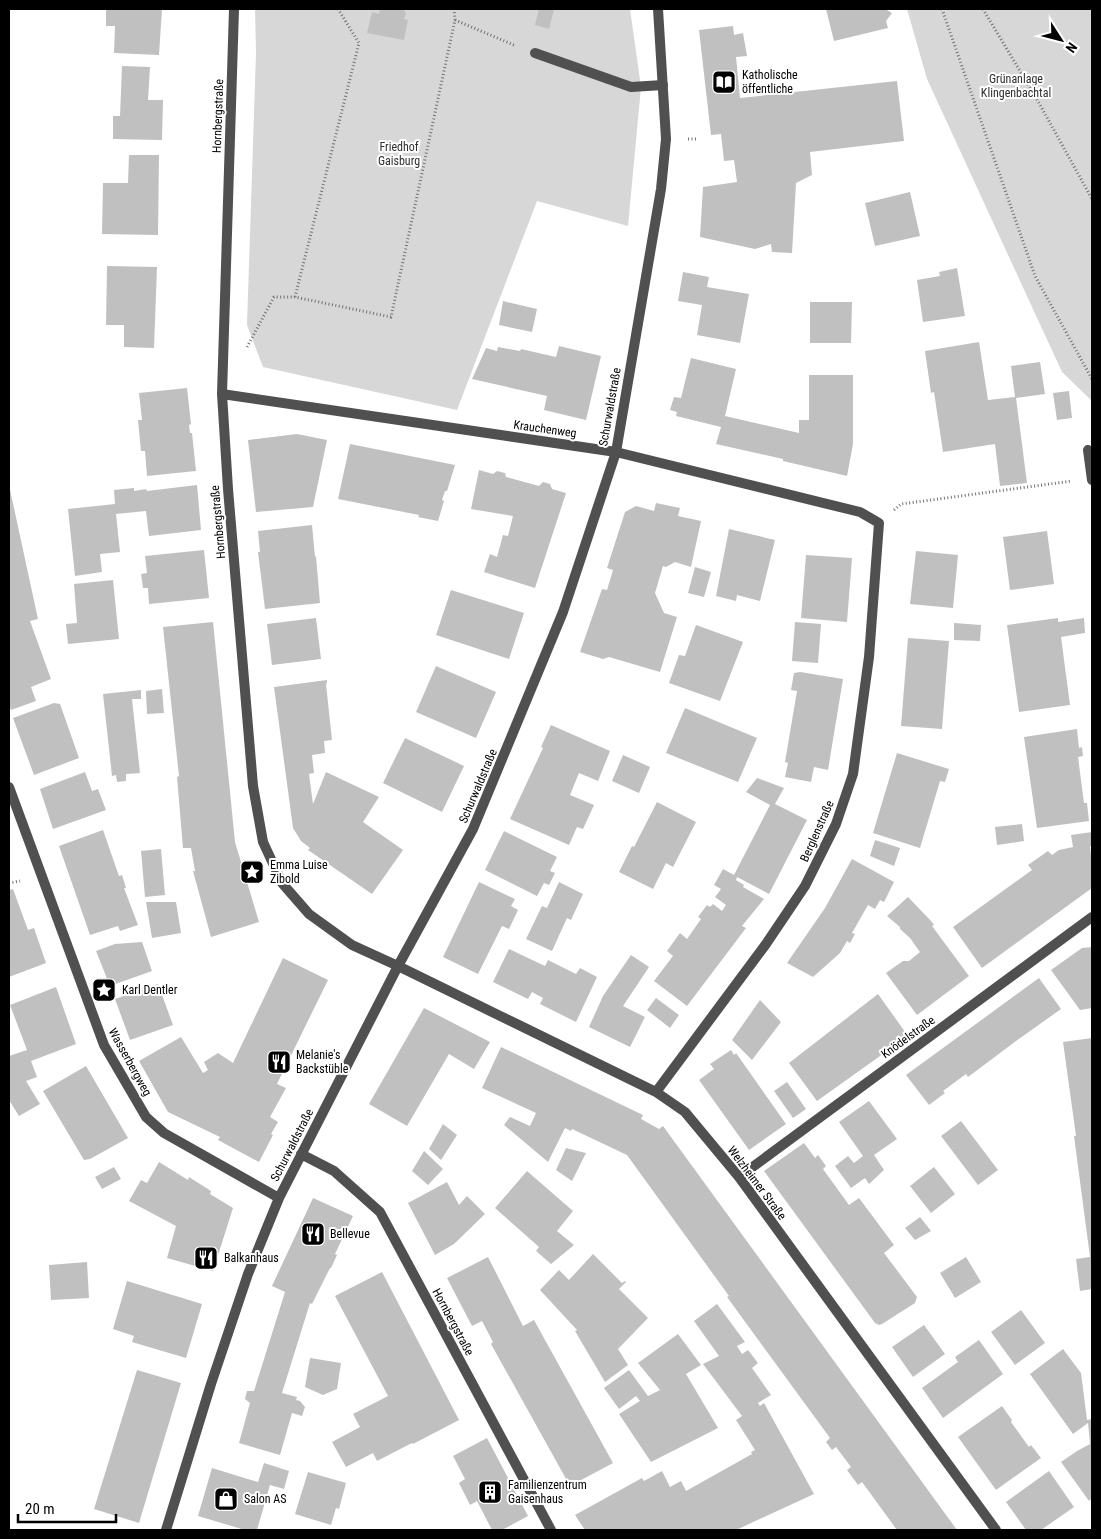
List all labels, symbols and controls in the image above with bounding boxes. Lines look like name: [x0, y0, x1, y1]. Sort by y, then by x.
north arrow: [1036, 15, 1086, 65]
text: N: [1063, 39, 1081, 56]
place label: Katholische öffentliche: [742, 68, 798, 96]
library icon: Katholische öffentliche: [711, 69, 737, 95]
park label: Grünanlage Klingenbachtal: [981, 72, 1051, 100]
street label: Hornbergstraße: [210, 78, 226, 153]
park label: Friedhof Gaisburg: [378, 140, 420, 168]
street label: Schurwaldstraße: [596, 366, 624, 447]
street label: Krauchenweg: [513, 418, 578, 440]
street label: Hornbergstraße: [208, 484, 228, 559]
street label: Schurwaldstraße: [456, 746, 500, 825]
street label: Berglenstraße: [797, 798, 837, 864]
place label: Emma Luise Zibold: [270, 858, 328, 886]
place icon: Emma Luise Zibold: [239, 859, 265, 885]
place icon: Karl Dentler: [91, 977, 117, 1003]
place label: Karl Dentler: [122, 983, 178, 997]
street label: Knödelstraße: [879, 1013, 938, 1061]
street label: Wasserbergweg: [106, 1026, 154, 1098]
place label: Melanie's Backstüble: [296, 1048, 349, 1076]
restaurant icon: Melanie's Backstüble: [266, 1049, 292, 1075]
street label: Schurwaldstraße: [268, 1106, 316, 1184]
street label: Welzheimer Straße: [725, 1143, 789, 1223]
restaurant icon: Bellevue: [300, 1221, 326, 1247]
place label: Bellevue: [330, 1227, 370, 1241]
restaurant icon: Balkanhaus: [193, 1245, 219, 1271]
place label: Balkanhaus: [224, 1251, 279, 1265]
street label: Hornbergstraße: [429, 1286, 477, 1358]
place label: Familienzentrum Gaisenhaus: [508, 1478, 587, 1506]
building icon: Familienzentrum Gaisenhaus: [477, 1479, 503, 1505]
shop icon: Salon AS: [213, 1486, 239, 1512]
scale bar: [18, 1492, 115, 1524]
place label: Salon AS: [244, 1492, 286, 1506]
text: 20 m: [25, 1500, 55, 1518]

